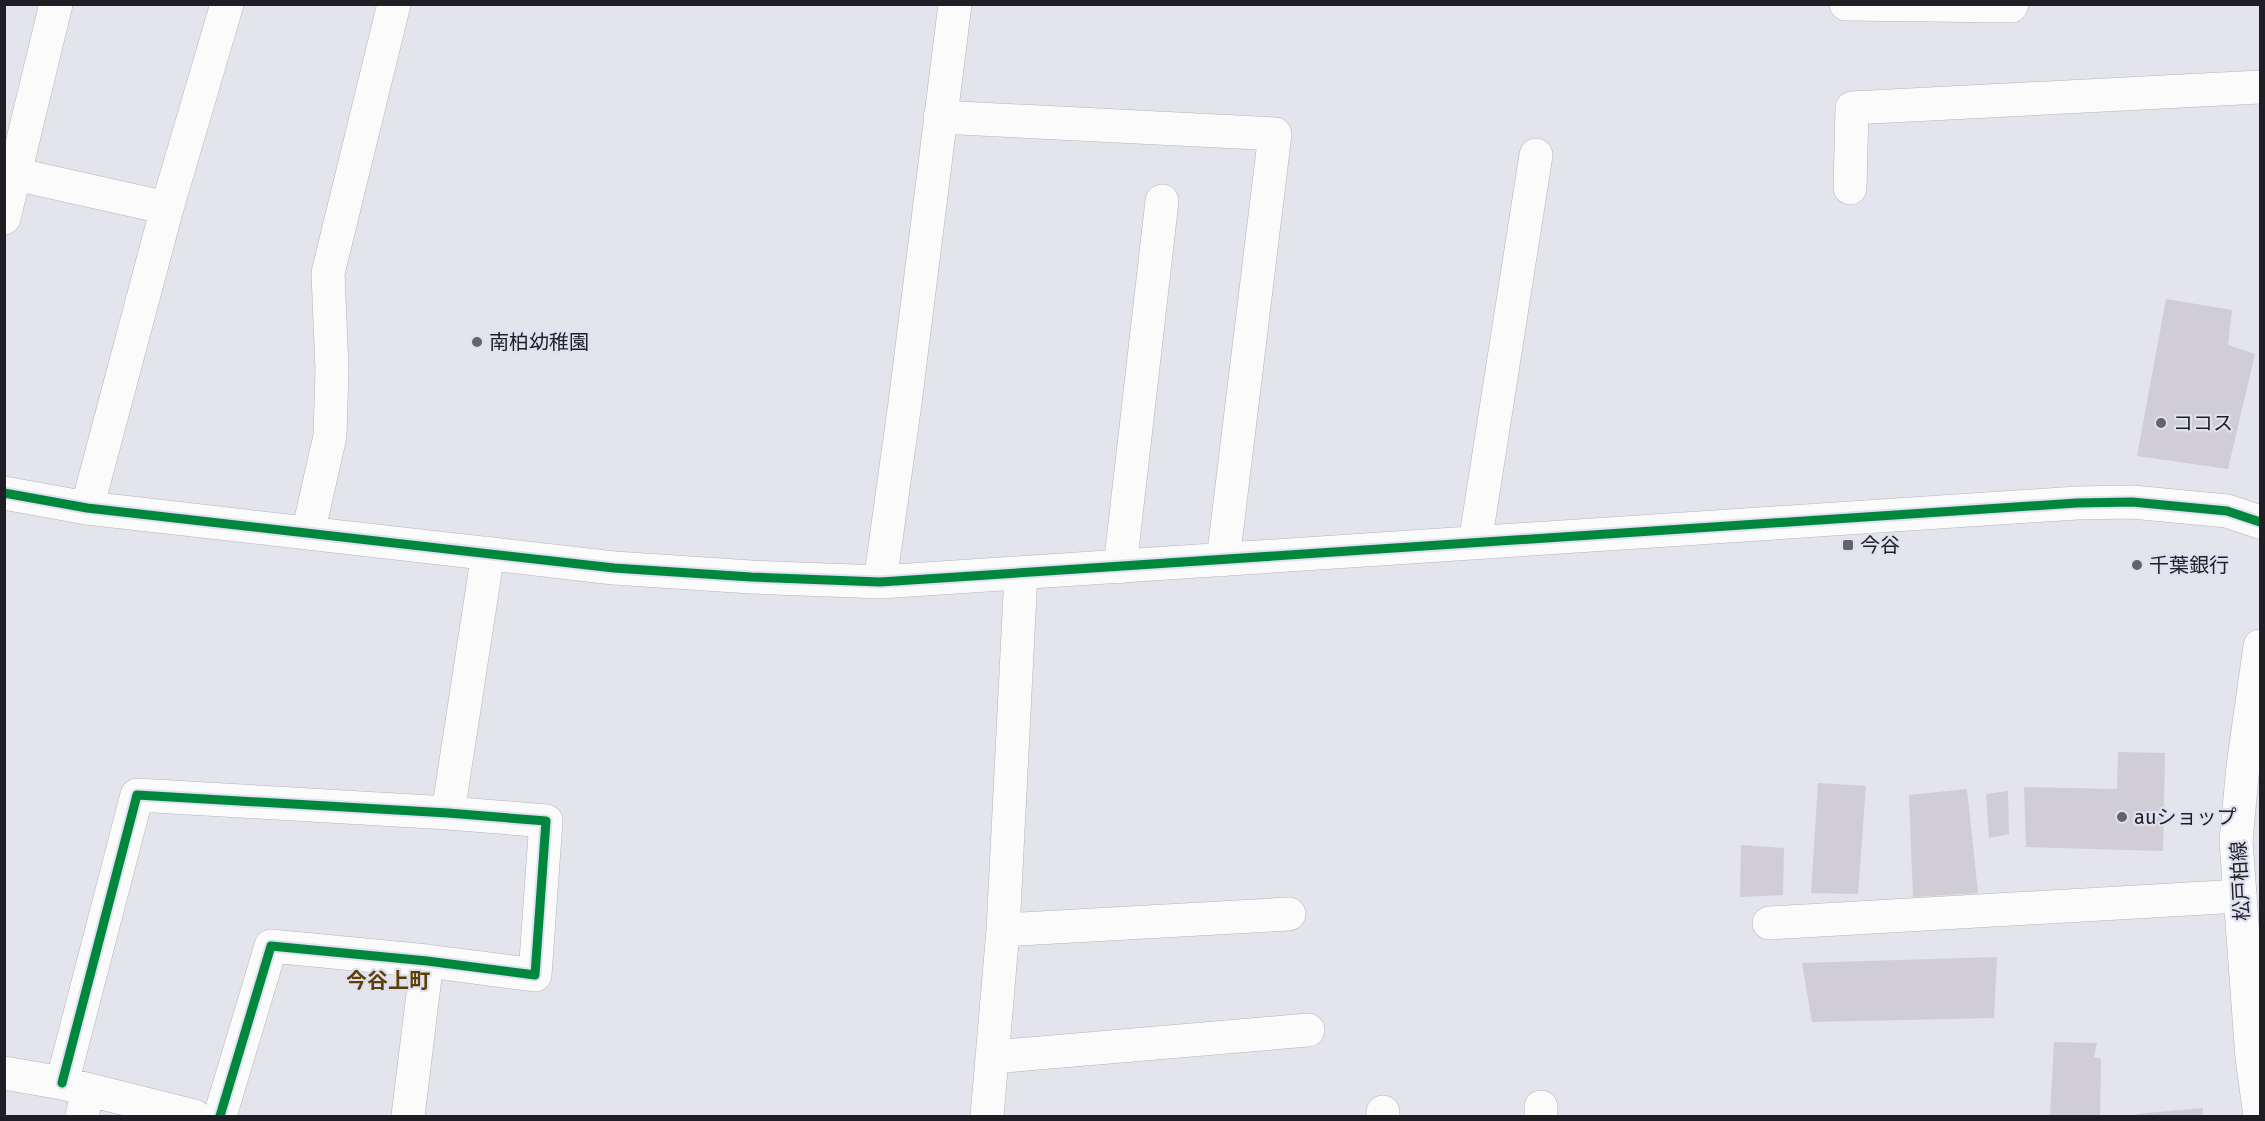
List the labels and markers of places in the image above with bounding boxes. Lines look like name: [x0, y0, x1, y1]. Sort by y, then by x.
place label: 南柏幼稚園: [489, 330, 589, 354]
marker: 南柏幼稚園: [470, 335, 484, 349]
place label: ココス: [2173, 411, 2233, 435]
marker: ココス: [2154, 416, 2168, 430]
place label: 今谷: [1860, 533, 1900, 557]
marker: 今谷: [1841, 538, 1855, 552]
place label: 千葉銀行: [2149, 553, 2229, 577]
marker: 千葉銀行: [2130, 558, 2144, 572]
place label: auショップ: [2134, 805, 2237, 829]
marker: auショップ: [2115, 810, 2129, 824]

